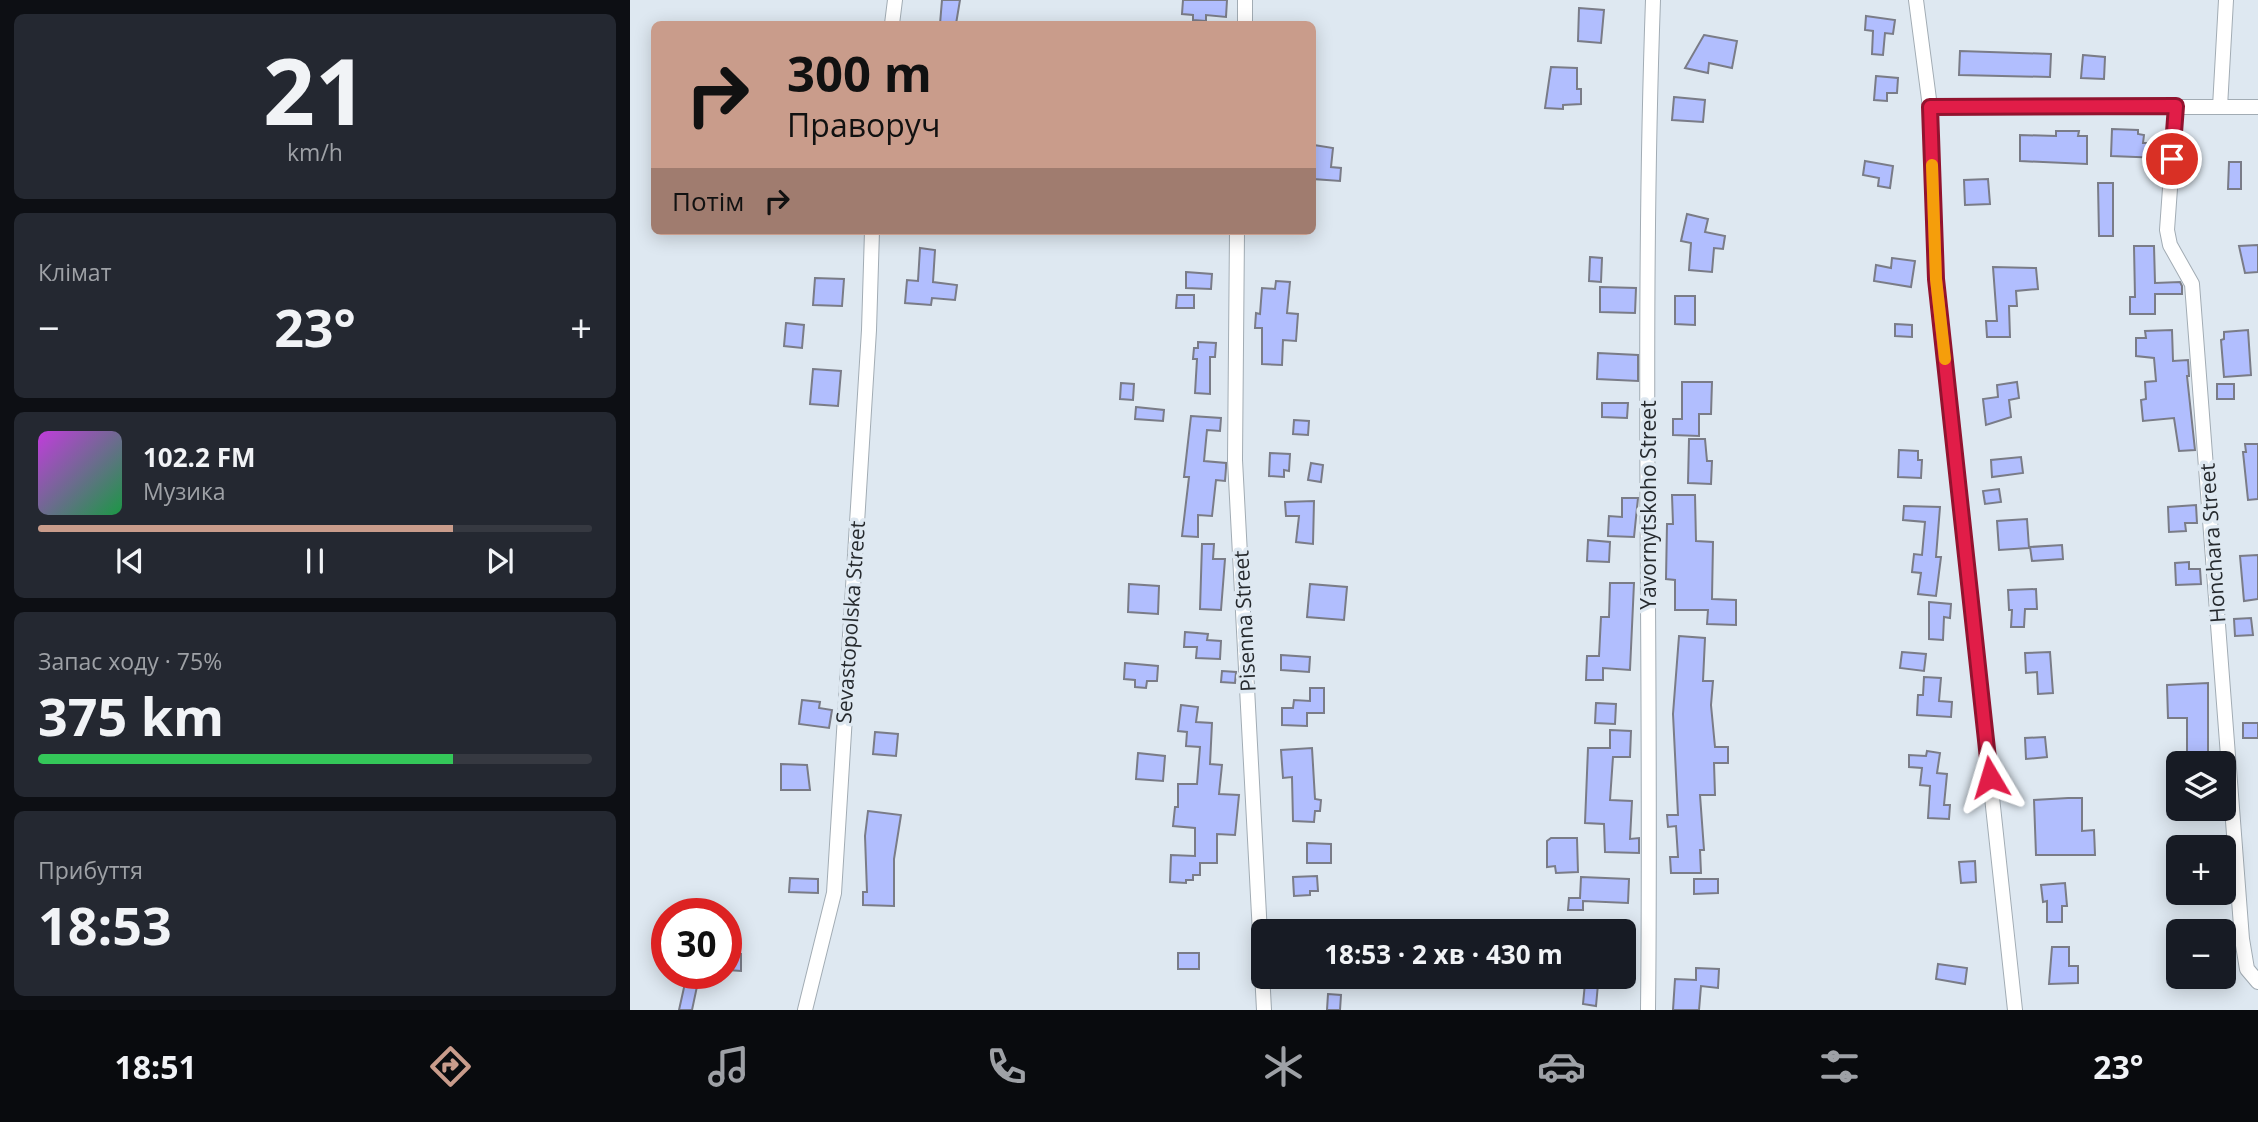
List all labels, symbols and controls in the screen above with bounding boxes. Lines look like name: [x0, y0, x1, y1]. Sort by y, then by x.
text: 21: [263, 28, 367, 152]
text: 300 m: [787, 40, 932, 106]
icon: right: [672, 49, 763, 140]
text: Праворуч: [787, 103, 940, 146]
pin: [2142, 129, 2202, 189]
text: km/h: [287, 136, 343, 168]
icon: arrive: [2153, 140, 2191, 178]
icon: right: [758, 182, 796, 220]
text: Потім: [672, 183, 744, 219]
text: Клімат: [38, 256, 111, 288]
text: 23°: [274, 291, 356, 362]
text: −: [38, 301, 60, 353]
text: +: [570, 301, 592, 353]
street label: Yavornytskoho Street: [1634, 400, 1662, 610]
text: 102.2 FM: [143, 439, 255, 475]
street label: Honchara Street: [2192, 462, 2232, 624]
text: Музика: [143, 475, 226, 507]
street label: Sevastopolska Street: [829, 520, 871, 724]
icon: previous: [111, 542, 149, 580]
icon: pause: [296, 542, 334, 580]
icon: next: [481, 542, 519, 580]
street label: Pisenna Street: [1226, 550, 1262, 692]
text: Запас ходу · 75%: [38, 645, 222, 677]
text: 375 km: [38, 680, 224, 751]
position arrow: [1953, 740, 2027, 814]
map controls: [2166, 751, 2236, 989]
button: layers: [2166, 751, 2236, 821]
button: +: [2166, 835, 2236, 905]
text: Прибуття: [38, 854, 143, 886]
text: 18:53: [38, 889, 172, 960]
speed limit sign: 30: [651, 898, 742, 989]
button: −: [2166, 919, 2236, 989]
text: 18:53 · 2 хв · 430 m: [1324, 936, 1563, 972]
icon: directions: [426, 1042, 475, 1091]
icon: music: [704, 1042, 753, 1091]
icon: phone: [982, 1042, 1031, 1091]
icon: climate: [1259, 1042, 1308, 1091]
icon: car: [1537, 1042, 1586, 1091]
icon: filters: [1815, 1042, 1864, 1091]
text: 18:51: [114, 1045, 197, 1088]
text: 23°: [2093, 1045, 2144, 1088]

